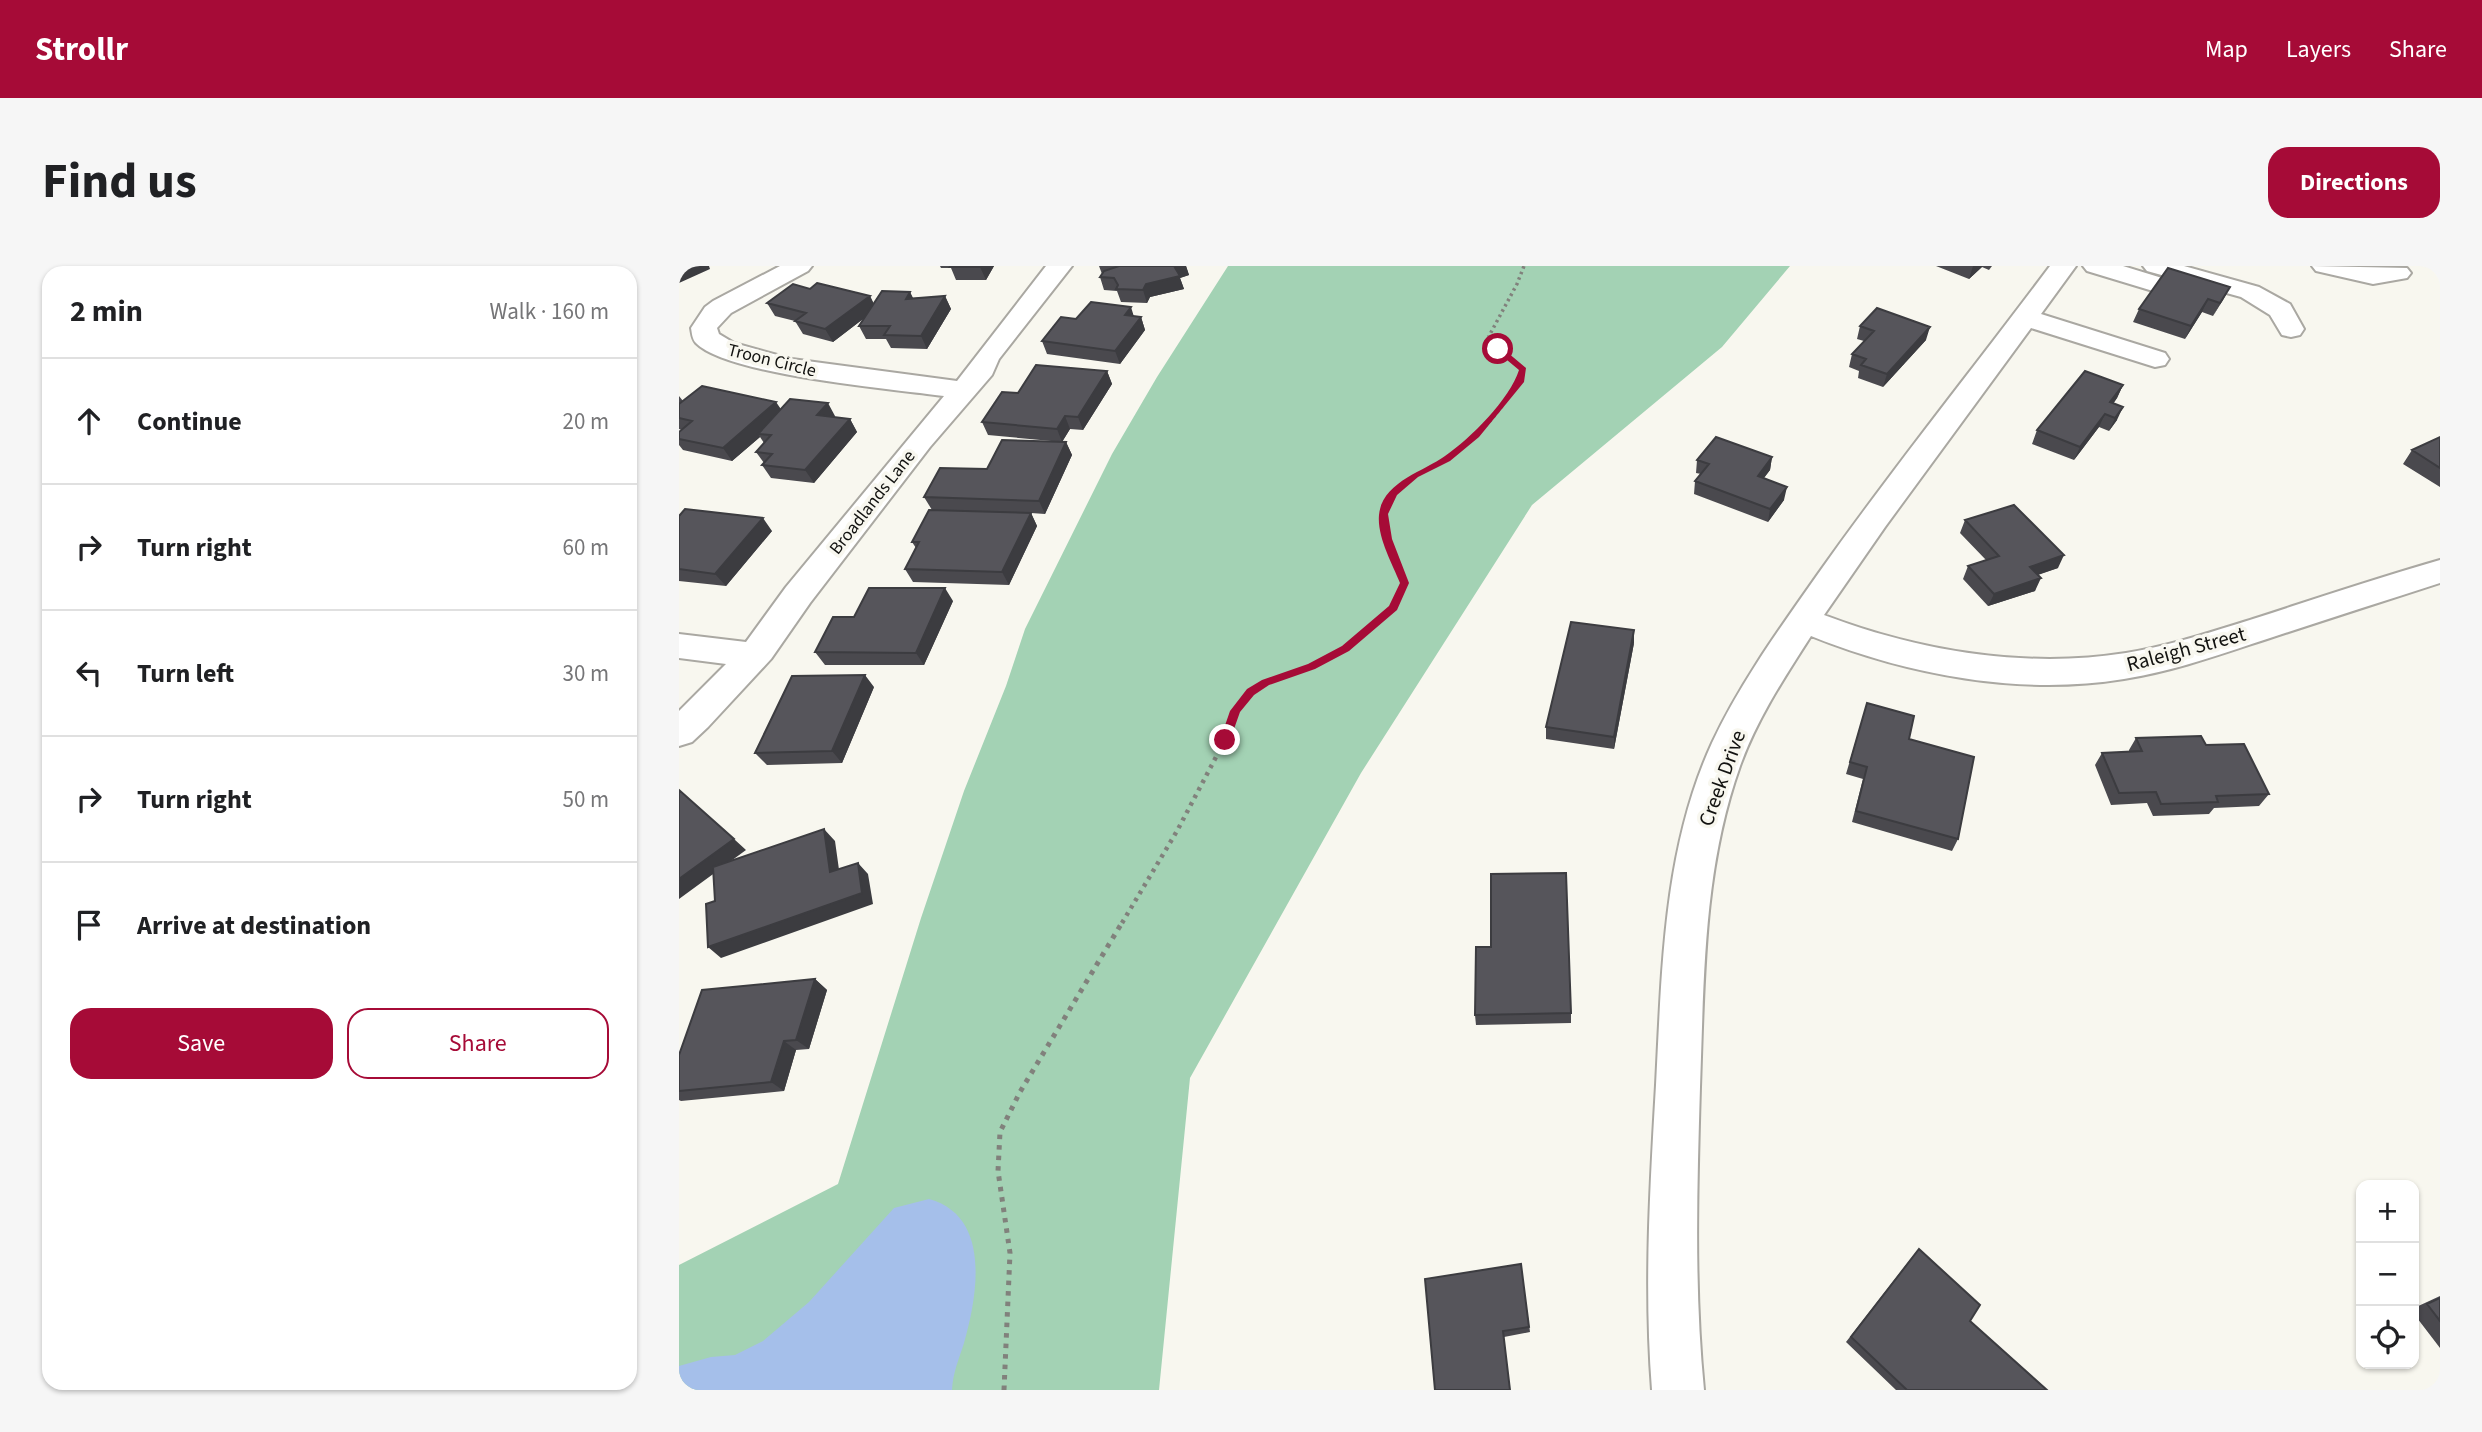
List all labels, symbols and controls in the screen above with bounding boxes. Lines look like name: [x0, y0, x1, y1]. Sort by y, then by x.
text: Strollr: [35, 26, 128, 73]
text: Map: [2205, 32, 2248, 67]
text: Layers: [2286, 32, 2351, 67]
text: Share: [2389, 32, 2447, 67]
text: Find us: [42, 147, 197, 217]
button: Directions: [2268, 147, 2440, 218]
text: 2 min: [70, 290, 143, 333]
text: Walk · 160 m: [490, 295, 609, 328]
route start: [1482, 333, 1513, 364]
street label: Troon Circle: [725, 337, 819, 384]
icon: ahead: [70, 402, 108, 440]
text: Continue: [137, 403, 242, 440]
text: 20 m: [562, 405, 609, 438]
street label: Broadlands Lane: [824, 445, 921, 560]
icon: right: [70, 528, 108, 566]
text: Turn right: [137, 529, 252, 566]
text: 60 m: [562, 531, 609, 564]
street label: Raleigh Street: [2123, 619, 2249, 679]
icon: left: [70, 654, 108, 692]
text: Turn left: [137, 655, 234, 692]
text: 30 m: [562, 657, 609, 690]
route end: [1209, 724, 1240, 755]
street label: Creek Drive: [1691, 726, 1753, 830]
icon: right: [70, 780, 108, 818]
text: Turn right: [137, 781, 252, 818]
text: 50 m: [562, 783, 609, 816]
icon: arrive: [70, 906, 108, 944]
text: Arrive at destination: [137, 907, 371, 944]
button: Save: [70, 1008, 333, 1079]
button: Share: [347, 1008, 609, 1079]
map controls: [2356, 1180, 2419, 1369]
button: +: [2356, 1180, 2419, 1243]
button: −: [2356, 1243, 2419, 1306]
button: locate: [2356, 1306, 2419, 1369]

